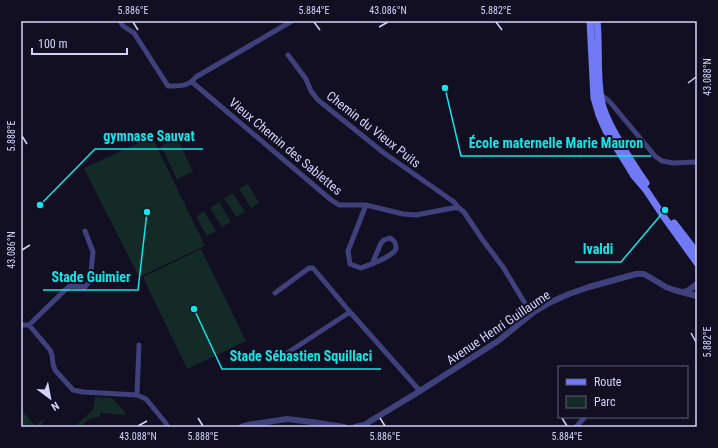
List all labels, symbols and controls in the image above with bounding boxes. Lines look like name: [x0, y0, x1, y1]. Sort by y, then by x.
text: 5.886°E: [117, 5, 149, 16]
text: 5.884°E: [298, 5, 330, 16]
text: 43.086°N: [369, 5, 407, 16]
text: 5.882°E: [480, 5, 512, 16]
scale bar: [32, 30, 127, 56]
text: 100 m: [38, 37, 68, 51]
text: 43.088°N: [702, 58, 713, 96]
street label: Chemin du Vieux Puits: [324, 88, 424, 171]
street label: Vieux Chemin des Sablettes: [226, 95, 345, 198]
text: 5.888°E: [6, 120, 17, 152]
callout: gymnase Sauvat: [95, 123, 203, 149]
text: gymnase Sauvat: [103, 128, 195, 144]
callout: École maternelle Marie Mauron: [461, 130, 651, 156]
text: École maternelle Marie Mauron: [469, 134, 643, 151]
text: 43.086°N: [6, 231, 17, 269]
callout: Ivaldi: [575, 236, 621, 262]
text: Ivaldi: [583, 241, 613, 257]
callout: Stade Guimier: [43, 264, 138, 290]
text: Stade Guimier: [51, 269, 131, 285]
street label: Avenue Henri Guillaume: [443, 287, 553, 368]
text: 5.882°E: [702, 326, 713, 358]
callout: Stade Sébastien Squillaci: [222, 343, 381, 369]
text: Stade Sébastien Squillaci: [230, 348, 372, 364]
legend: [558, 366, 688, 418]
text: Route: [594, 375, 622, 389]
north arrow: [30, 378, 70, 418]
text: Parc: [594, 395, 616, 409]
text: N: [49, 399, 61, 413]
text: 43.088°N: [119, 431, 157, 442]
text: 5.888°E: [187, 431, 219, 442]
text: 5.886°E: [369, 431, 401, 442]
text: 5.884°E: [551, 431, 583, 442]

